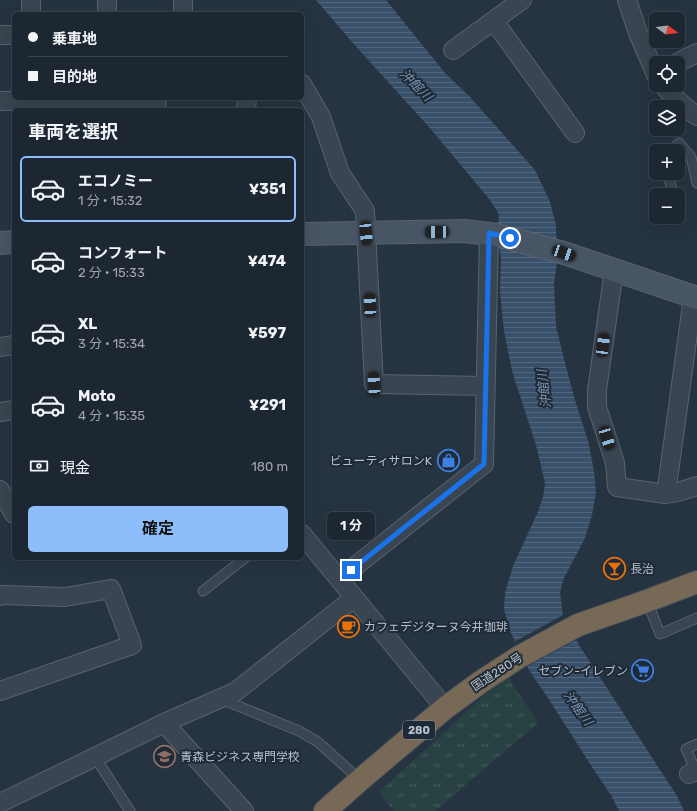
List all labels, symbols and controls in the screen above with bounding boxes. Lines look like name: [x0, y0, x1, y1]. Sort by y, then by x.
north arrow: [649, 12, 685, 48]
map controls: [649, 12, 685, 224]
text: 乗車地: [52, 30, 97, 48]
button: locate: [649, 56, 685, 92]
water label: 沖館川: [397, 66, 437, 106]
text: 目的地: [52, 68, 97, 86]
button: layers: [649, 100, 685, 136]
text: 車両を選択: [28, 121, 118, 143]
button: +: [649, 144, 685, 180]
icon: car: [30, 171, 66, 207]
text: エコノミー: [78, 172, 153, 190]
text: ¥351: [249, 180, 286, 198]
button: −: [649, 188, 685, 224]
text: 1 分 · 15:32: [78, 193, 142, 208]
car: [359, 221, 373, 245]
car: [425, 226, 449, 238]
route start: [501, 229, 519, 247]
icon: car: [30, 243, 66, 279]
car: [551, 243, 577, 263]
text: コンフォート: [78, 244, 168, 262]
text: ¥474: [247, 252, 286, 270]
text: 2 分 · 15:33: [78, 265, 145, 280]
car: [363, 293, 377, 317]
icon: car: [30, 315, 66, 351]
text: XL: [78, 315, 97, 333]
text: ¥597: [248, 324, 286, 342]
car: [595, 332, 611, 358]
text: 3 分 · 15:34: [78, 336, 145, 351]
water label: 沖館川: [534, 367, 554, 409]
car: [367, 372, 381, 396]
icon: car: [30, 387, 66, 423]
text: Moto: [78, 387, 116, 405]
text: ¥291: [249, 396, 286, 414]
text: 4 分 · 15:35: [78, 408, 145, 423]
car: [598, 425, 616, 451]
shop icon: ビューティサロンK: [435, 448, 461, 474]
place label: ビューティサロンK: [330, 454, 433, 468]
icon: cash: [28, 455, 50, 477]
text: 現金: [60, 459, 90, 477]
text: 180 m: [251, 459, 288, 474]
button: 確定: [28, 506, 288, 552]
callout: 1 分: [327, 512, 375, 540]
text: 1 分: [340, 518, 362, 533]
bar icon: 長治: [601, 556, 627, 582]
route end: [342, 561, 360, 579]
place label: 長治: [630, 562, 654, 576]
cafe icon: カフェデジターヌ今井珈琲: [336, 614, 362, 640]
place label: カフェデジターヌ今井珈琲: [364, 620, 508, 634]
street label: 国道280号: [469, 650, 525, 694]
supermarket icon: セブン-イレブン: [630, 658, 656, 684]
place label: セブン-イレブン: [538, 664, 628, 678]
water label: 沖館川: [560, 688, 597, 730]
road number: 280: [403, 721, 435, 739]
school or university icon: 青森ビジネス専門学校: [152, 744, 178, 770]
place label: 青森ビジネス専門学校: [180, 750, 300, 764]

